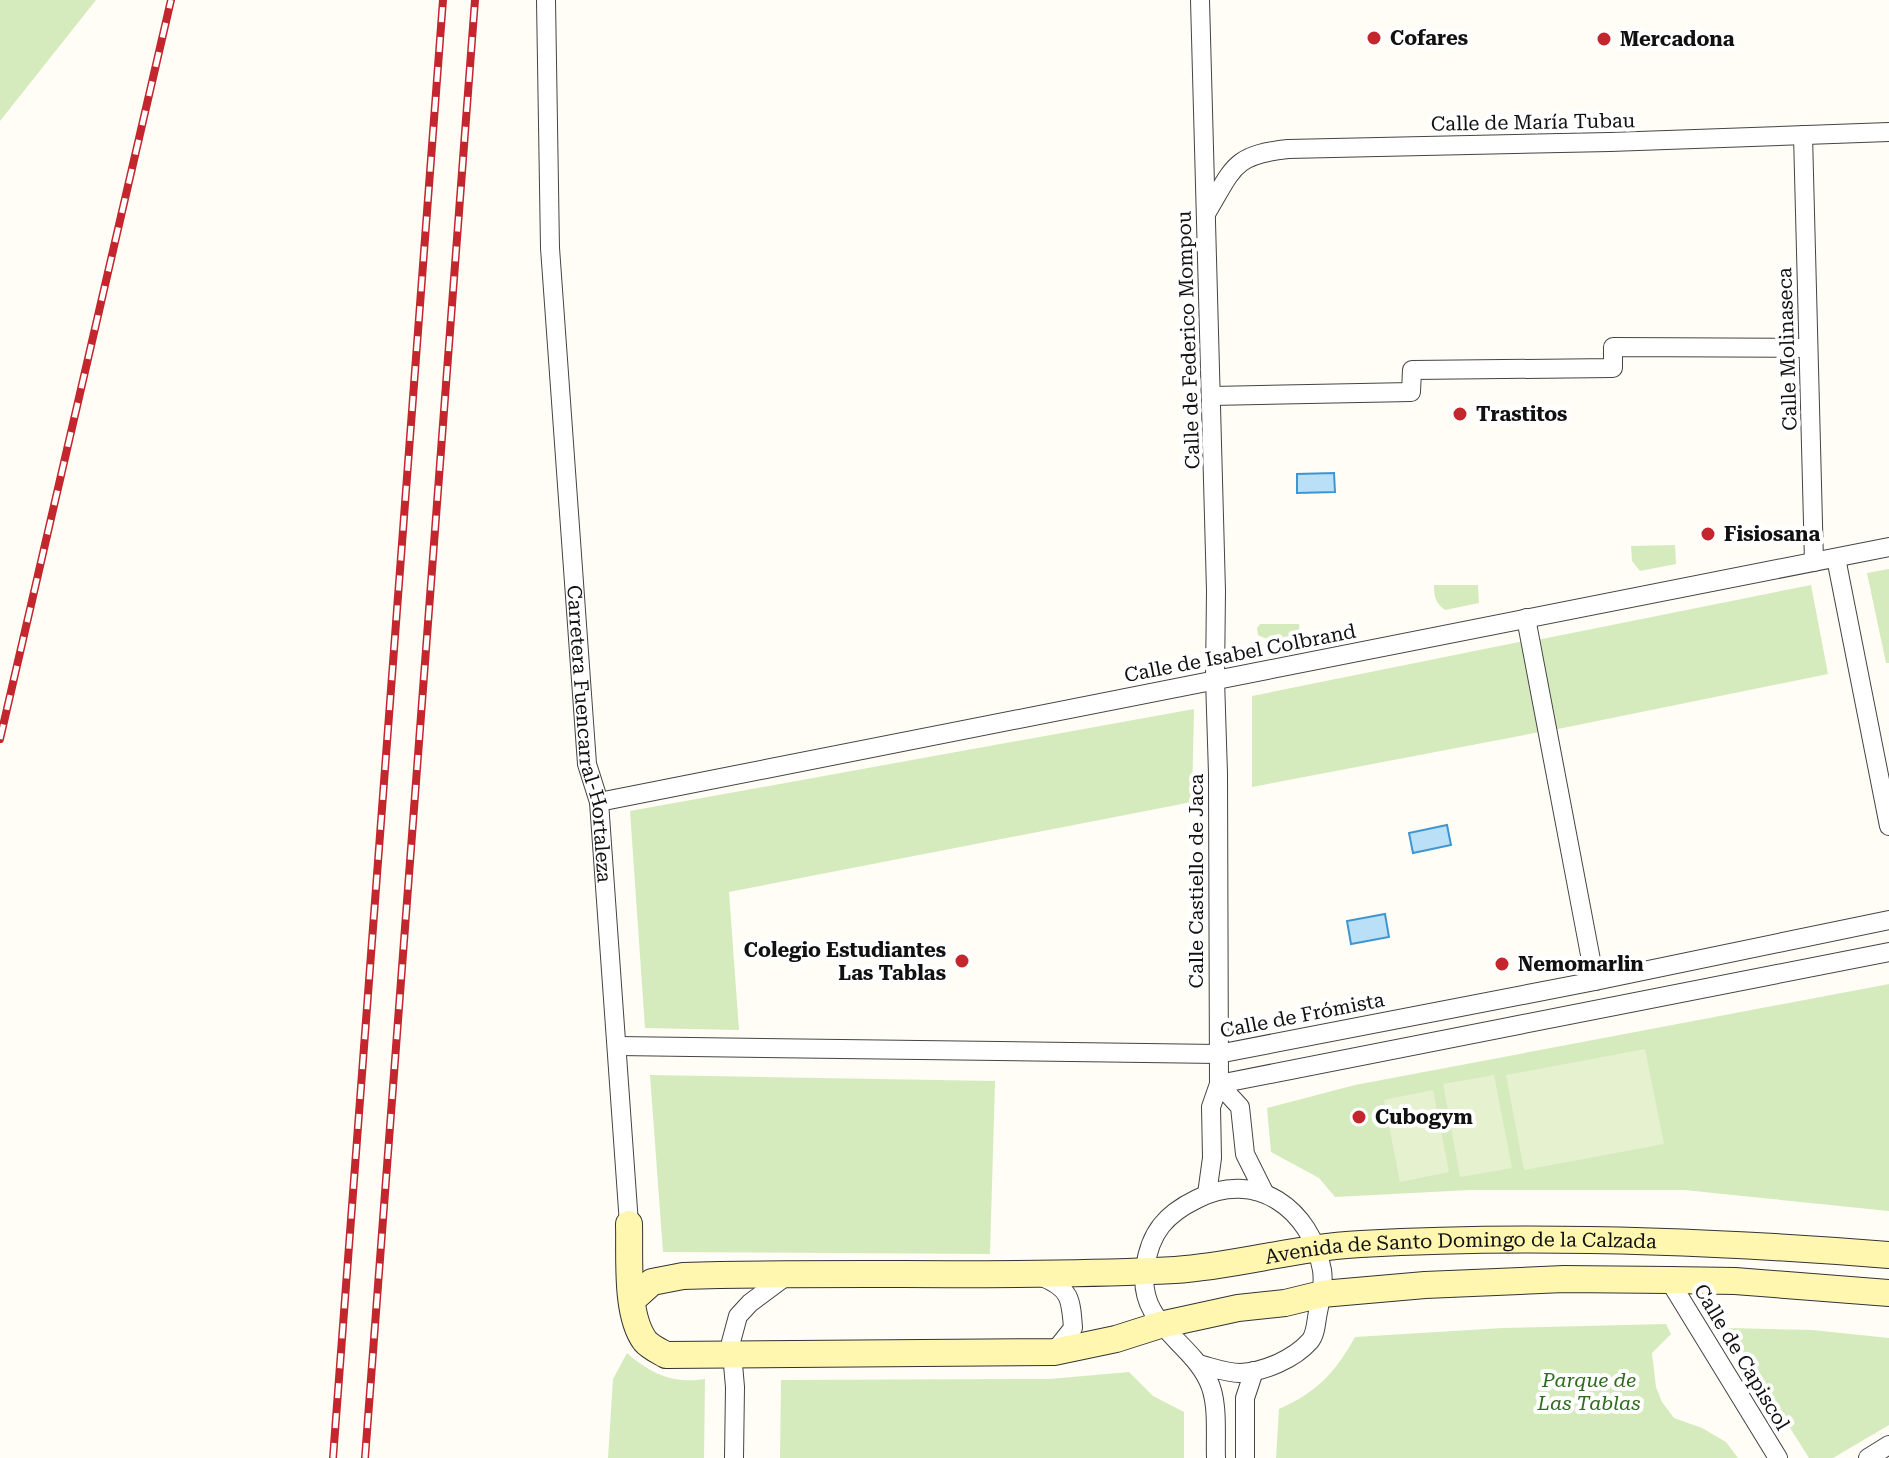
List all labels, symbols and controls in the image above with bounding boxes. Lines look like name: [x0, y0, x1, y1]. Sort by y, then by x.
place label: Cofares: [1390, 26, 1468, 50]
place label: Mercadona: [1620, 27, 1735, 51]
marker: Cofares: [1365, 29, 1383, 47]
marker: Mercadona: [1595, 30, 1613, 48]
street label: Calle de María Tubau: [1431, 108, 1636, 136]
street label: Calle de Federico Mompou: [1171, 210, 1205, 470]
street label: Calle Molinaseca: [1772, 267, 1802, 431]
place label: Trastitos: [1476, 402, 1567, 426]
marker: Trastitos: [1451, 405, 1469, 423]
place label: Fisiosana: [1724, 522, 1820, 546]
marker: Fisiosana: [1699, 525, 1717, 543]
street label: Carretera Fuencarral-Hortaleza: [562, 584, 617, 884]
street label: Calle de Isabel Colbrand: [1122, 619, 1358, 687]
street label: Calle Castiello de Jaca: [1184, 773, 1208, 988]
place label: Colegio Estudiantes Las Tablas: [744, 938, 946, 985]
marker: Colegio Estudiantes Las Tablas: [953, 952, 971, 970]
place label: Nemomarlin: [1518, 952, 1644, 976]
marker: Nemomarlin: [1493, 955, 1511, 973]
street label: Calle de Frómista: [1218, 987, 1386, 1043]
place label: Cubogym: [1375, 1105, 1473, 1129]
marker: Cubogym: [1350, 1108, 1368, 1126]
street label: Avenida de Santo Domingo de la Calzada: [1263, 1227, 1657, 1269]
street label: Calle de Capiscol: [1689, 1280, 1795, 1434]
park label: Parque de Las Tablas: [1536, 1368, 1641, 1415]

